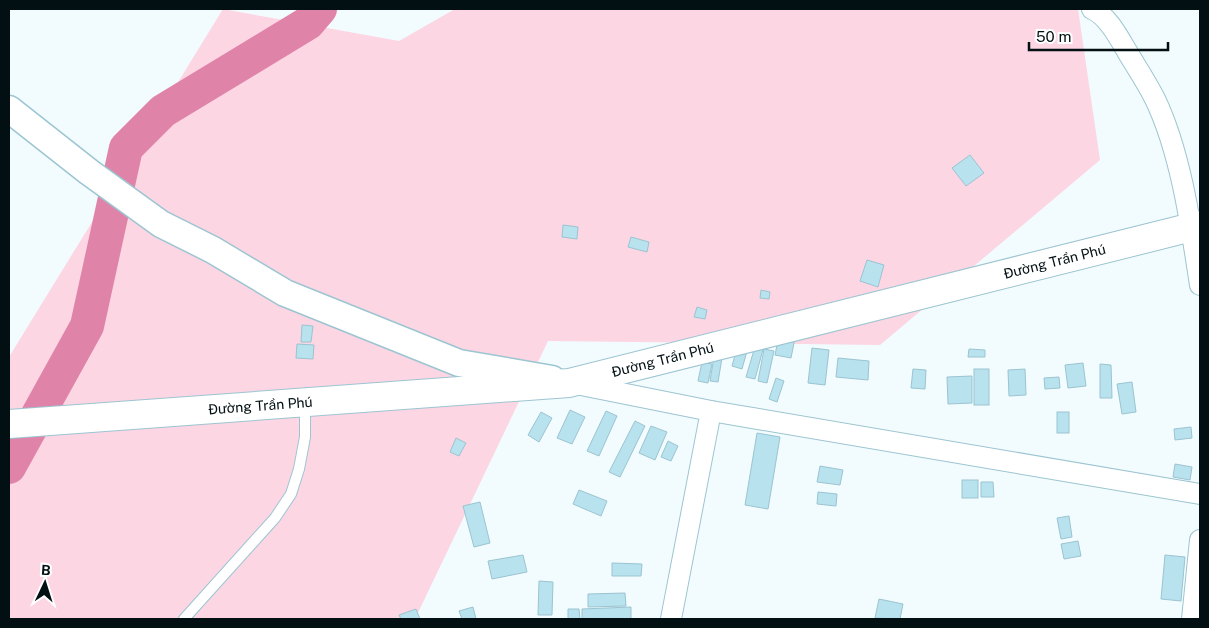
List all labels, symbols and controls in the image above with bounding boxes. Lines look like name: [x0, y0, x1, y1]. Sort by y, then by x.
scale bar: [1029, 20, 1168, 52]
text: 50 m: [1036, 28, 1071, 45]
street label: Đường Trần Phú: [1002, 241, 1107, 282]
street label: Đường Trần Phú: [610, 339, 715, 380]
street label: Đường Trần Phú: [207, 394, 313, 417]
north arrow: [20, 558, 70, 608]
text: B: [41, 562, 51, 578]

